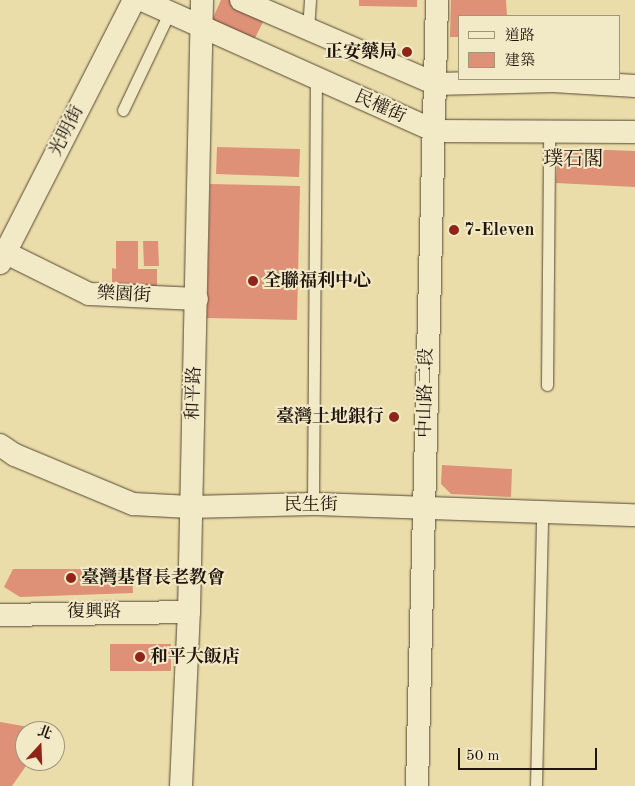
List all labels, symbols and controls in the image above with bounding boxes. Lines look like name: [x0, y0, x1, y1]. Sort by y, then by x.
legend: [458, 15, 620, 80]
text: 道路: [505, 29, 535, 44]
place label: 正安藥局: [325, 41, 397, 63]
marker: 正安藥局: [401, 46, 413, 58]
text: 建築: [505, 54, 535, 69]
street label: 民權街: [351, 86, 409, 128]
street label: 光明街: [45, 102, 89, 160]
district label: 璞石閣: [543, 148, 603, 172]
place label: 7-Eleven: [464, 219, 535, 241]
marker: 7-Eleven: [448, 224, 460, 236]
place label: 全聯福利中心: [263, 270, 371, 292]
marker: 全聯福利中心: [247, 275, 259, 287]
street label: 樂園街: [96, 283, 152, 307]
street label: 中山路二段: [414, 348, 438, 438]
street label: 和平路: [182, 366, 206, 420]
place label: 臺灣土地銀行: [276, 406, 384, 428]
marker: 臺灣土地銀行: [388, 411, 400, 423]
street label: 民生街: [284, 494, 338, 516]
place label: 臺灣基督長老教會: [81, 567, 225, 589]
marker: 臺灣基督長老教會: [65, 572, 77, 584]
street label: 復興路: [67, 601, 121, 623]
place label: 和平大飯店: [150, 646, 240, 668]
marker: 和平大飯店: [134, 651, 146, 663]
north arrow: [15, 721, 65, 771]
text: 北: [36, 724, 54, 742]
scale bar: [460, 738, 599, 770]
text: 50 m: [466, 749, 500, 764]

